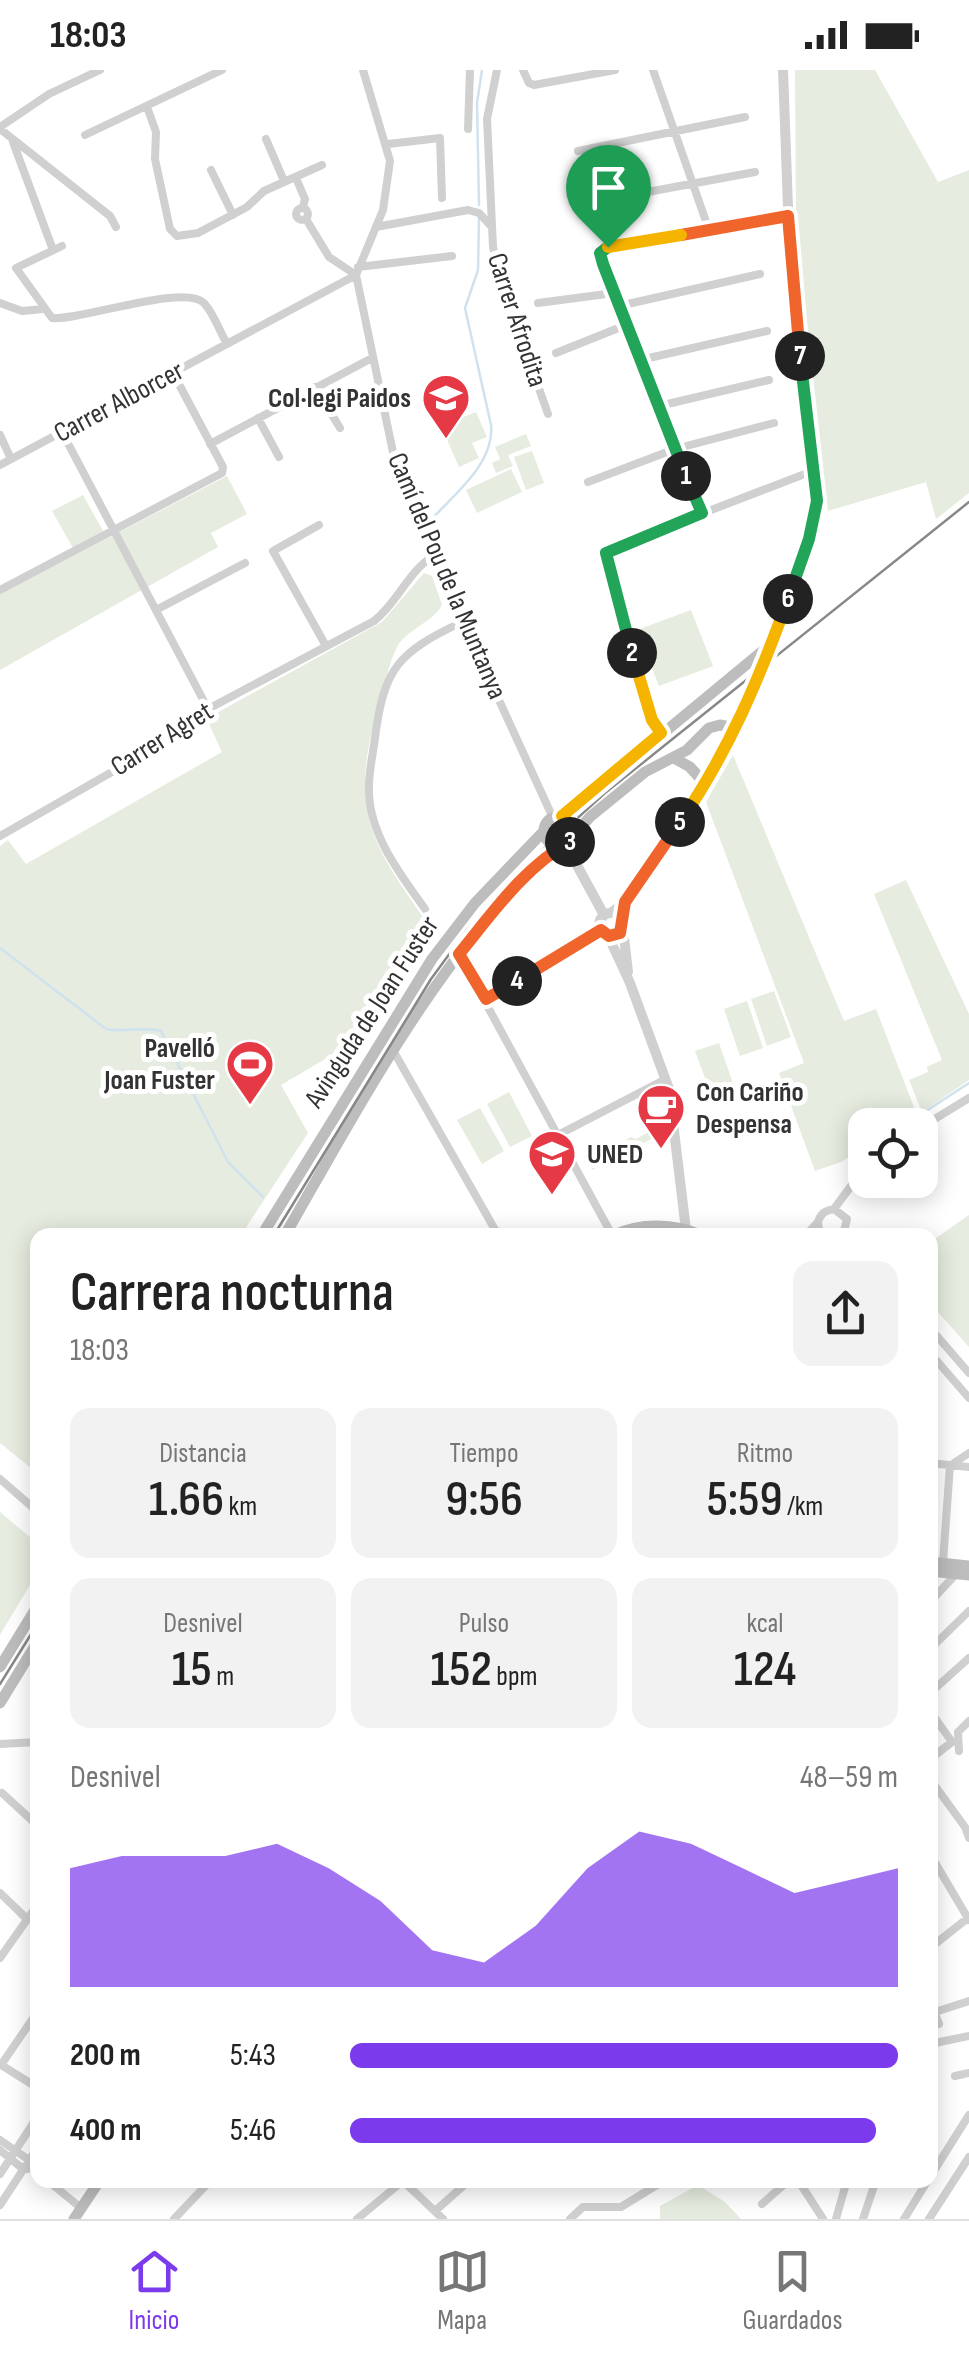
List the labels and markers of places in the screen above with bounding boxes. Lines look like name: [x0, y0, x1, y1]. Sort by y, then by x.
pin: [566, 145, 651, 248]
pin: 7: [775, 331, 825, 381]
school or university icon: Col·legi Paidos: [420, 372, 472, 440]
place label: Col·legi Paidos: [268, 382, 411, 415]
pin: 1: [661, 451, 711, 501]
pin: 6: [763, 574, 813, 624]
pin: 2: [607, 628, 657, 678]
pin: 5: [655, 797, 705, 847]
pin: 3: [545, 817, 595, 867]
pin: 4: [492, 956, 542, 1006]
place label: Pavelló Joan Fuster: [103, 1032, 215, 1097]
sports icon: Pavelló Joan Fuster: [224, 1038, 276, 1106]
place label: Con Cariño Despensa: [696, 1076, 804, 1141]
cafe icon: Con Cariño Despensa: [635, 1082, 687, 1150]
school or university icon: UNED: [526, 1128, 578, 1196]
place label: UNED: [587, 1138, 643, 1171]

